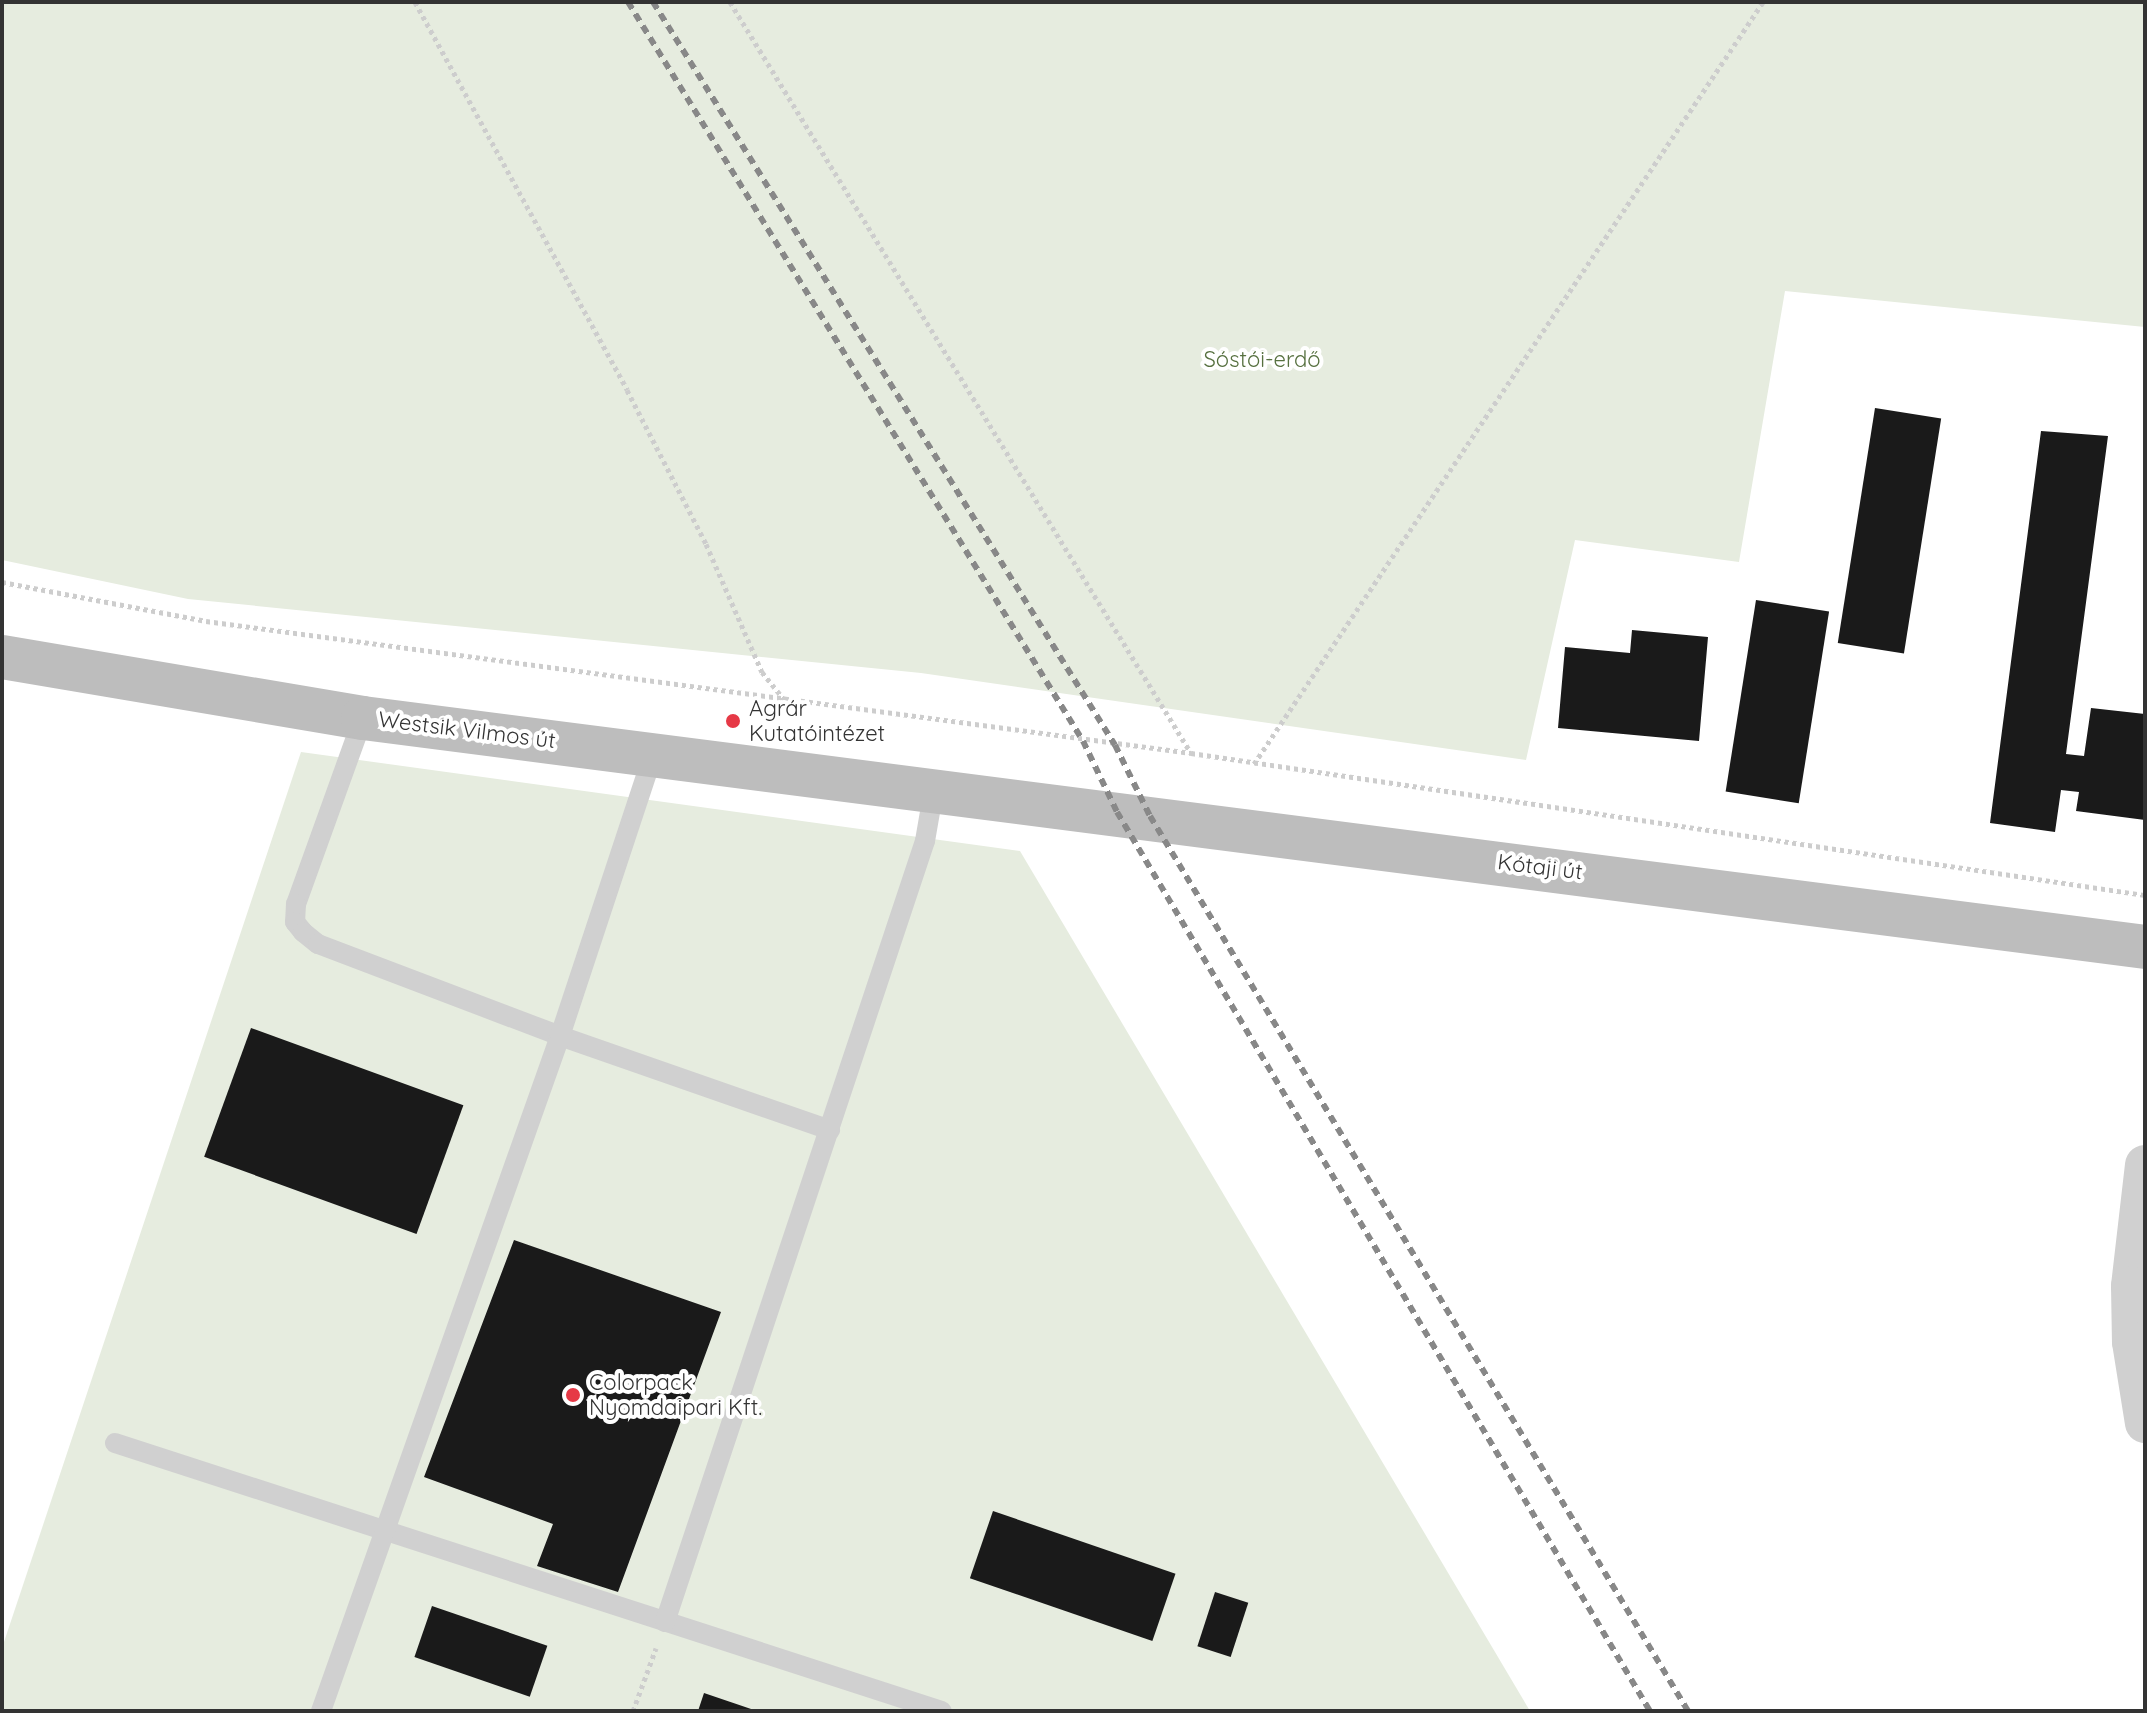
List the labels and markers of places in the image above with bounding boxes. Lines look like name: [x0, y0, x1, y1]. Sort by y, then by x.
place label: Agrár Kutatóintézet: [749, 695, 885, 746]
marker: Agrár Kutatóintézet: [724, 712, 742, 730]
place label: Colorpack Nyomdaipari Kft.: [589, 1369, 762, 1420]
marker: Colorpack Nyomdaipari Kft.: [564, 1386, 582, 1404]

